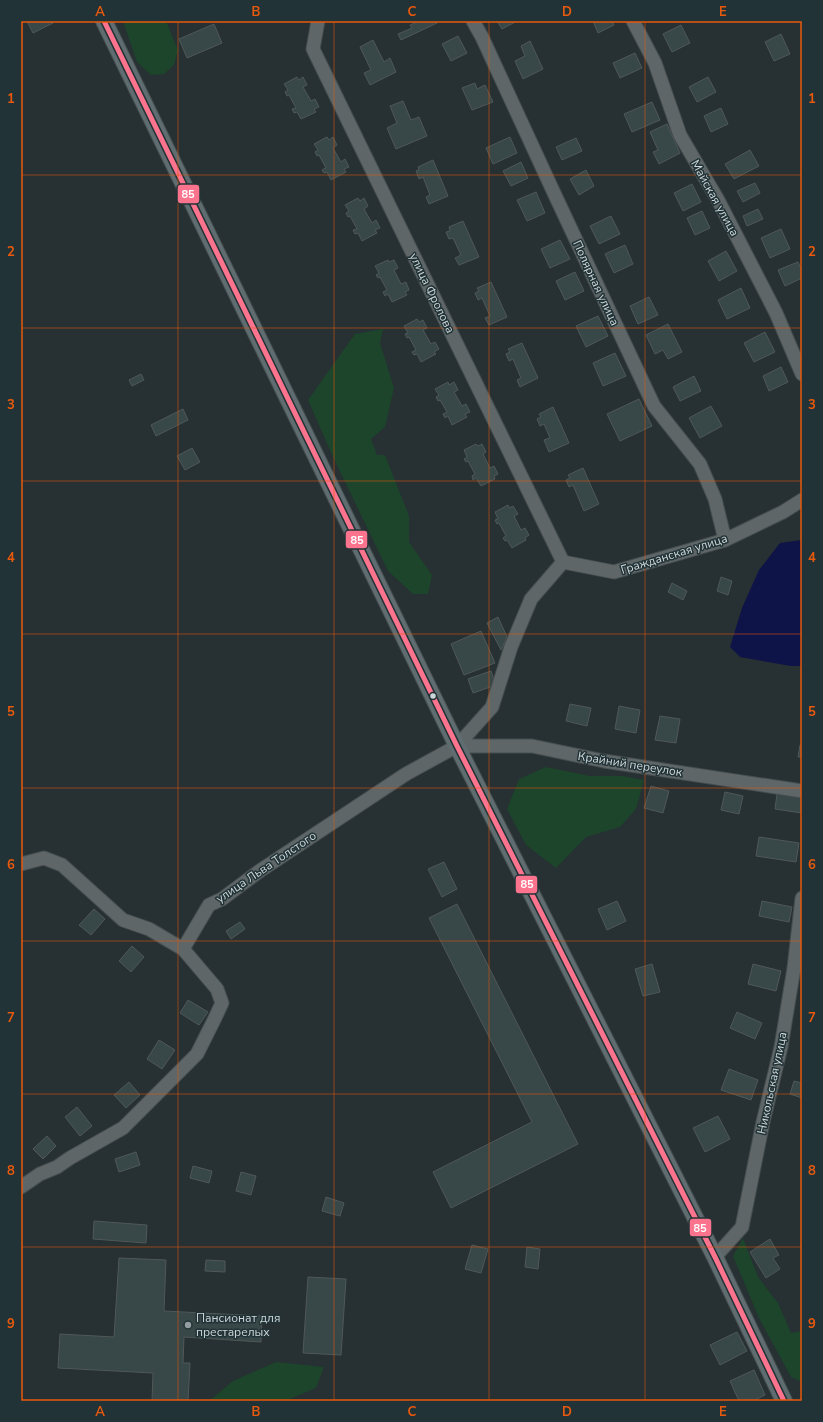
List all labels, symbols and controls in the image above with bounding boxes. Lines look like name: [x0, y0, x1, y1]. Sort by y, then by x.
text: A: [95, 3, 105, 21]
text: B: [252, 3, 261, 21]
text: C: [408, 3, 417, 21]
text: D: [562, 3, 572, 21]
text: E: [719, 3, 727, 21]
text: 1: [7, 90, 15, 108]
text: 1: [808, 90, 816, 108]
street label: Майская улица: [687, 157, 743, 239]
line badge: 85: [177, 184, 200, 204]
text: 85: [181, 187, 195, 202]
street label: Полярная улица: [569, 238, 623, 328]
text: 2: [7, 243, 15, 261]
text: 2: [808, 243, 816, 261]
street label: улица Фролова: [406, 250, 458, 336]
text: 3: [7, 396, 15, 414]
text: 3: [808, 396, 816, 414]
line badge: 85: [345, 530, 368, 549]
street label: Гражданская улица: [619, 530, 729, 578]
text: 85: [350, 533, 364, 548]
text: 4: [7, 549, 15, 567]
text: 4: [808, 549, 816, 567]
unlabelled marker: [428, 691, 438, 701]
text: 5: [7, 703, 15, 721]
text: 5: [808, 703, 816, 721]
street label: Крайний переулок: [577, 748, 684, 780]
street label: улица Льва Толстого: [213, 827, 319, 907]
text: 6: [7, 856, 15, 874]
text: 6: [808, 856, 816, 874]
line badge: 85: [515, 875, 538, 894]
text: 85: [520, 877, 534, 892]
text: 7: [7, 1009, 15, 1027]
text: 7: [808, 1009, 816, 1027]
street label: Никольская улица: [753, 1031, 791, 1135]
text: 8: [7, 1162, 15, 1180]
text: 8: [808, 1162, 816, 1180]
line badge: 85: [689, 1218, 712, 1237]
text: 85: [693, 1221, 707, 1236]
place label: Пансионат для престарелых: [196, 1310, 280, 1340]
text: 9: [7, 1315, 15, 1333]
text: 9: [808, 1315, 816, 1333]
marker: Пансионат для престарелых: [183, 1320, 193, 1330]
text: A: [95, 1403, 105, 1421]
text: B: [252, 1403, 261, 1421]
text: C: [408, 1403, 417, 1421]
text: D: [562, 1403, 572, 1421]
text: E: [719, 1403, 727, 1421]

